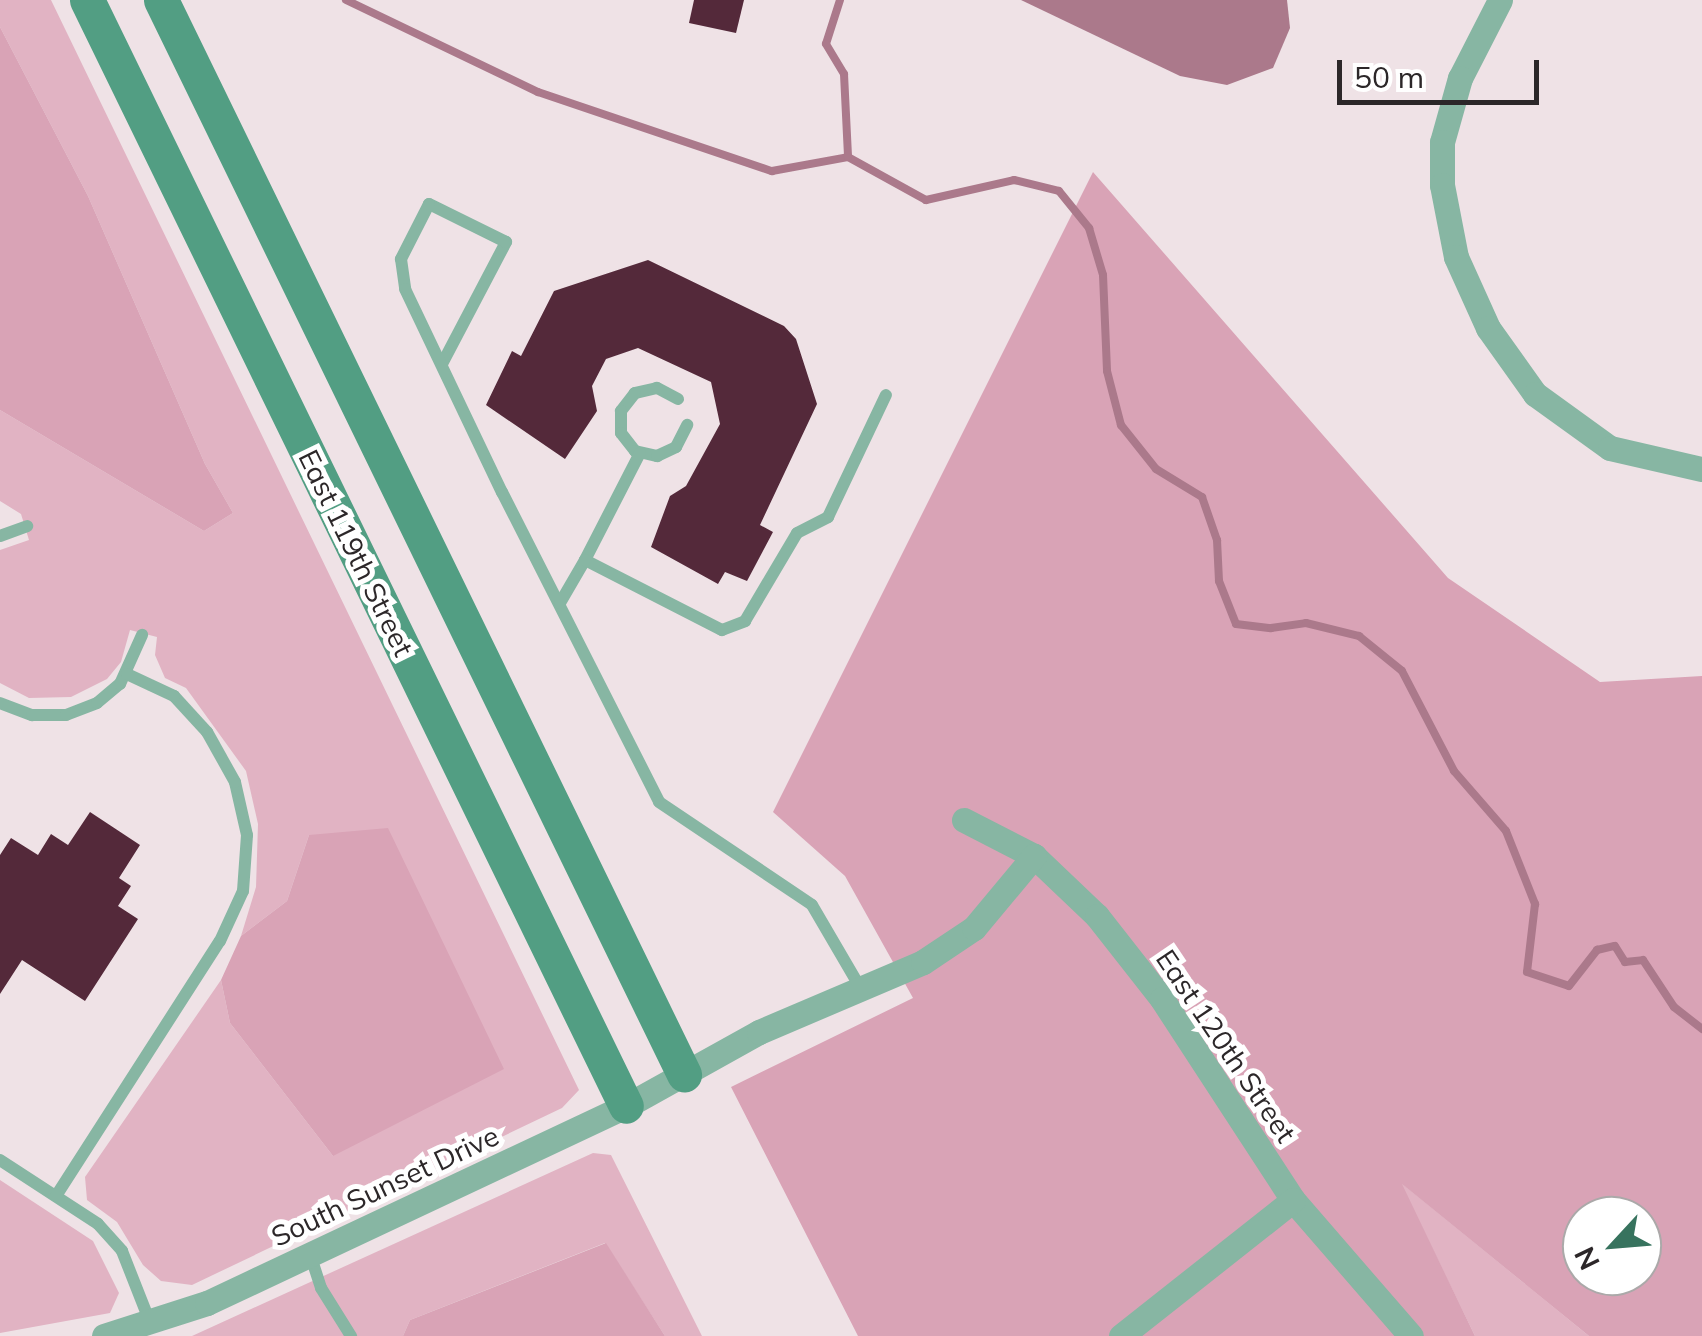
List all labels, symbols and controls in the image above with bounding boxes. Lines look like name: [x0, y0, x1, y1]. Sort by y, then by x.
scale bar: [1342, 40, 1544, 102]
text: 50 m: [1354, 58, 1424, 96]
street label: East 119th Street: [292, 444, 420, 662]
street label: East 120th Street: [1149, 943, 1303, 1149]
street label: South Sunset Drive: [266, 1119, 504, 1253]
north arrow: [1562, 1196, 1662, 1296]
text: N: [1566, 1241, 1607, 1276]

